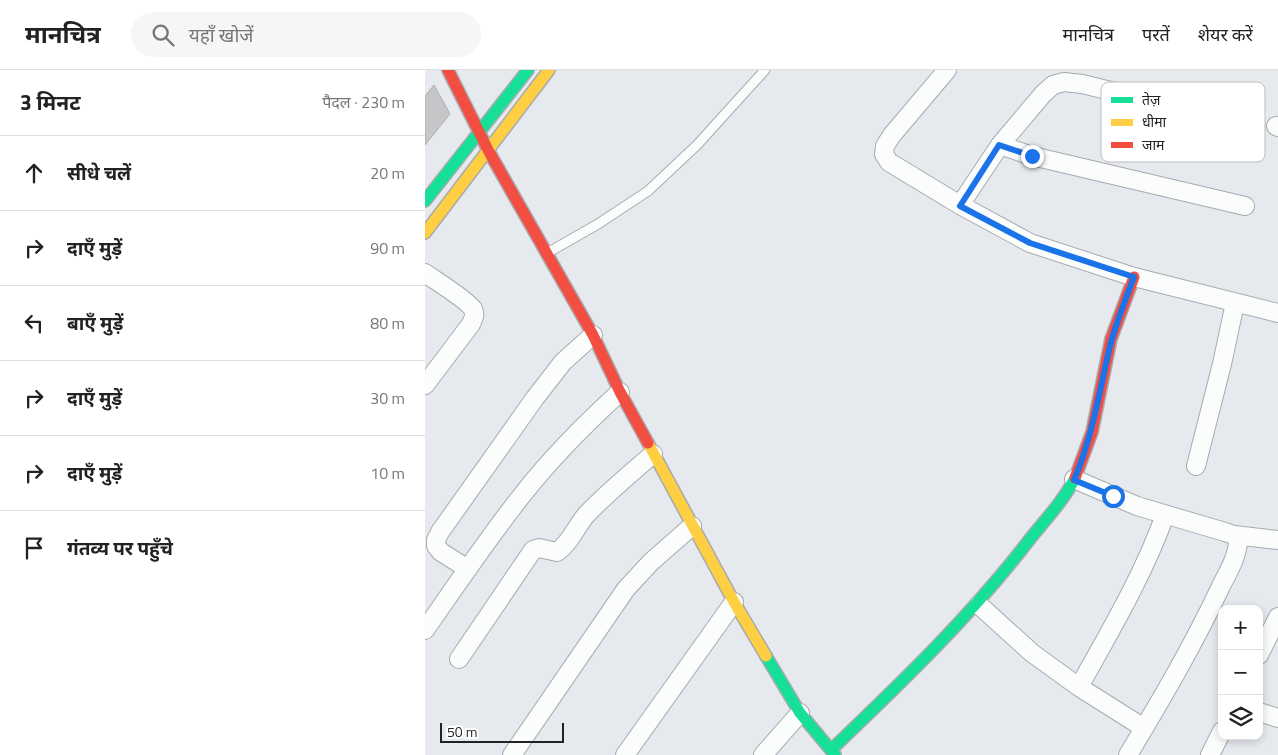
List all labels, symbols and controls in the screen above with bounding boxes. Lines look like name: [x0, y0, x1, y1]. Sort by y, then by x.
search box: [131, 12, 481, 57]
text: मानचित्र: [25, 16, 101, 52]
text: यहाँ खोजें: [189, 20, 253, 49]
icon: search: [149, 21, 177, 49]
text: मानचित्र: [1062, 21, 1114, 48]
text: परतें: [1142, 21, 1170, 48]
text: शेयर करें: [1198, 21, 1253, 48]
legend: [1101, 82, 1265, 162]
text: 3 मिनट: [20, 86, 80, 118]
text: तेज़: [1142, 89, 1161, 110]
text: पैदल · 230 m: [322, 90, 405, 114]
text: धीमा: [1142, 111, 1167, 132]
text: जाम: [1142, 134, 1165, 155]
route end: [1021, 145, 1044, 168]
text: सीधे चलें: [67, 158, 131, 187]
icon: ahead: [20, 159, 48, 187]
text: 20 m: [370, 161, 405, 185]
text: दाएँ मुड़ें: [67, 233, 122, 262]
icon: right: [20, 234, 48, 262]
text: 90 m: [370, 236, 405, 260]
text: बाएँ मुड़ें: [67, 308, 123, 337]
icon: left: [20, 309, 48, 337]
text: 80 m: [370, 311, 405, 335]
text: दाएँ मुड़ें: [67, 383, 122, 412]
icon: right: [20, 384, 48, 412]
text: 30 m: [370, 386, 405, 410]
text: दाएँ मुड़ें: [67, 458, 122, 487]
icon: right: [20, 459, 48, 487]
text: 10 m: [370, 461, 405, 485]
route start: [1102, 485, 1125, 508]
text: गंतव्य पर पहुँचे: [67, 533, 173, 562]
icon: arrive: [20, 534, 48, 562]
map controls: [1218, 605, 1263, 740]
button: +: [1218, 605, 1263, 650]
button: −: [1218, 650, 1263, 695]
button: layers: [1218, 695, 1263, 740]
scale bar: [440, 720, 564, 743]
text: 50 m: [447, 721, 477, 742]

